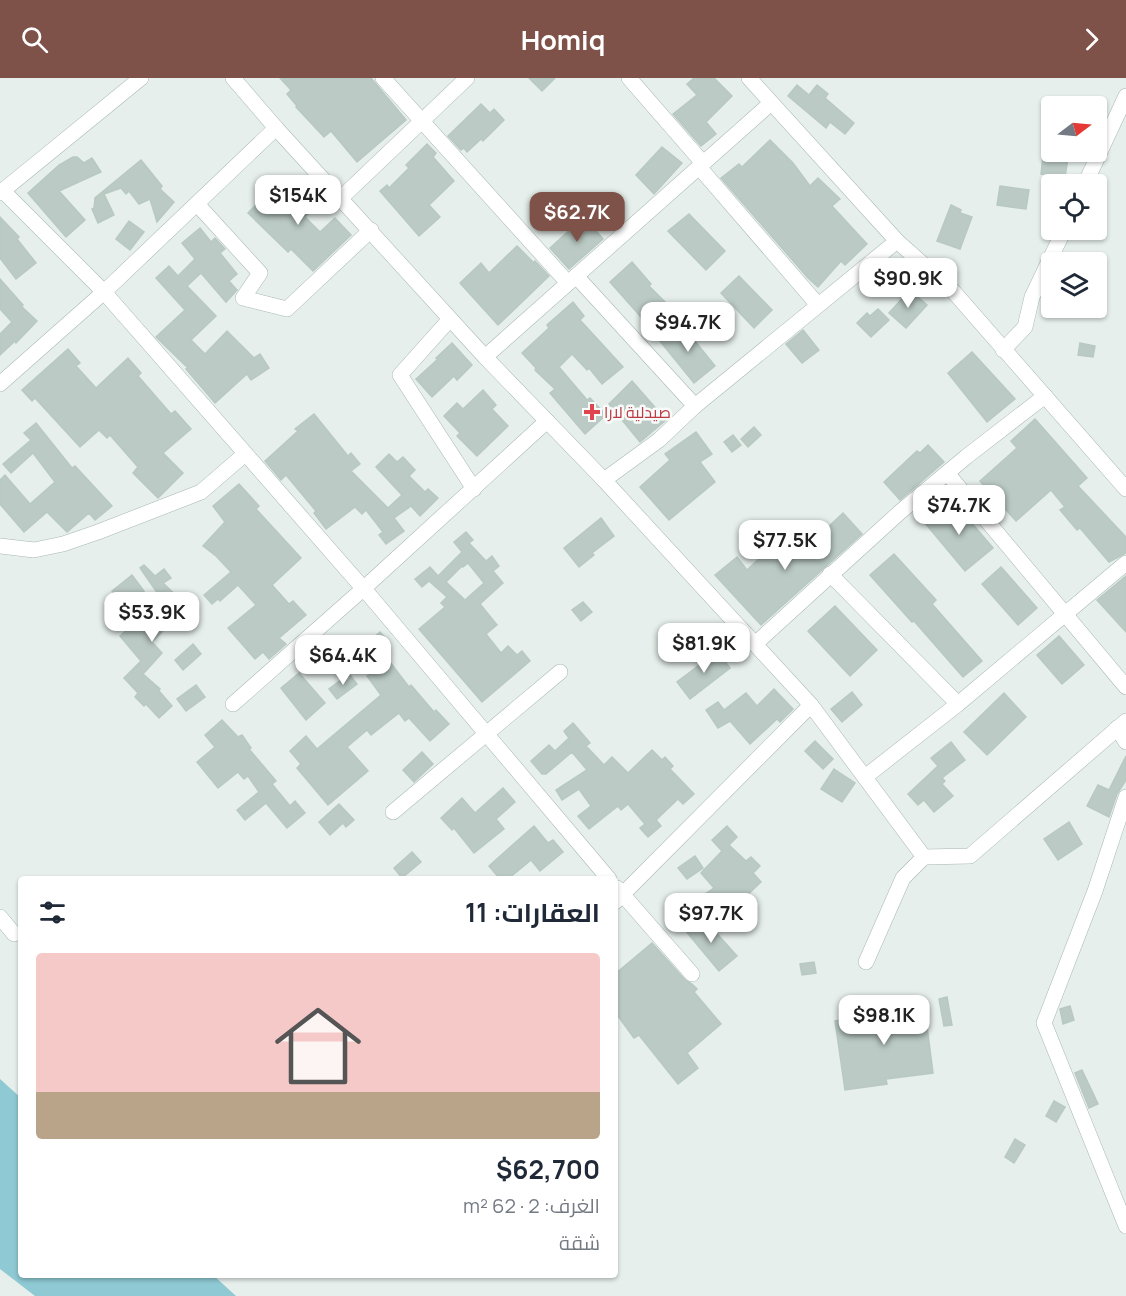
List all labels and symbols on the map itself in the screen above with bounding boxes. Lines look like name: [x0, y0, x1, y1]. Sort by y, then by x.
north arrow: [1041, 96, 1107, 162]
pin: $154K: [256, 175, 340, 226]
pin: $62.7K: [528, 192, 626, 243]
pin: $90.9K: [859, 258, 957, 309]
pin: $94.7K: [639, 302, 737, 353]
place label: صيدلية لارا: [604, 401, 671, 423]
marker: صيدلية لارا: [585, 405, 599, 419]
pin: $74.7K: [910, 485, 1008, 536]
pin: $77.5K: [736, 520, 834, 571]
pin: $53.9K: [103, 592, 201, 643]
pin: $81.9K: [655, 623, 753, 674]
pin: $64.4K: [294, 635, 392, 686]
pin: $97.7K: [662, 893, 760, 944]
pin: $98.1K: [835, 995, 933, 1046]

